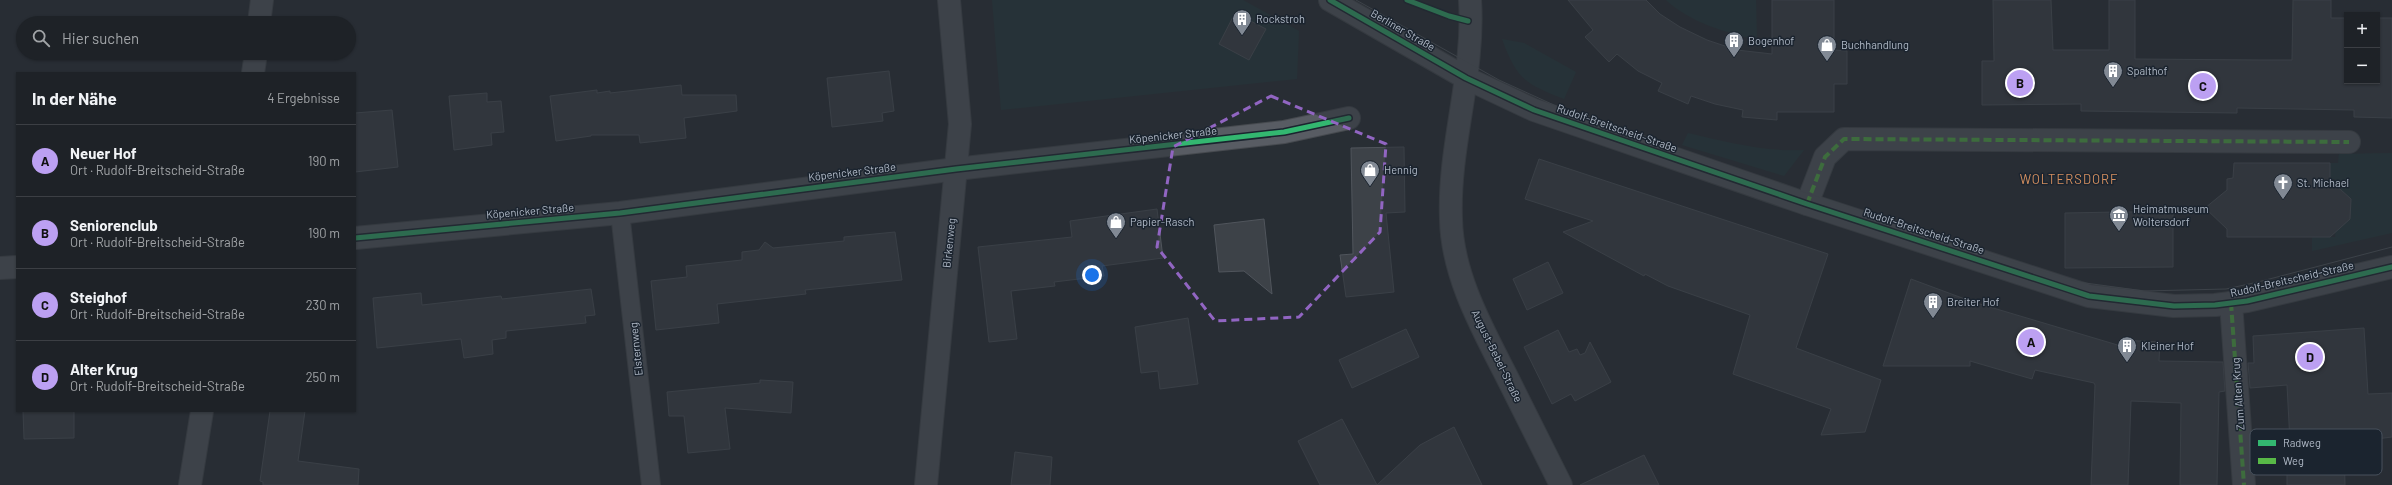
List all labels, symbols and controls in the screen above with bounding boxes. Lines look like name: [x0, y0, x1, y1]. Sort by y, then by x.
street label: Berliner Straße: [1369, 6, 1438, 53]
building icon: Rockstroh: [1231, 8, 1253, 36]
place label: Rockstroh: [1256, 12, 1305, 25]
map controls: [2344, 12, 2380, 84]
button: +: [2344, 12, 2380, 48]
search box: [16, 16, 356, 60]
icon: search: [30, 27, 52, 49]
text: Hier suchen: [62, 29, 139, 47]
building icon: Bogenhof: [1723, 30, 1745, 58]
place label: Bogenhof: [1748, 34, 1794, 47]
shop icon: Buchhandlung: [1816, 34, 1838, 62]
place label: Buchhandlung: [1841, 38, 1909, 51]
button: −: [2344, 48, 2380, 84]
building icon: Spalthof: [2102, 60, 2124, 88]
place label: Spalthof: [2127, 64, 2167, 77]
pin: B: [2007, 68, 2033, 98]
pin: C: [2190, 71, 2216, 101]
text: In der Nähe: [32, 88, 117, 108]
text: 4 Ergebnisse: [267, 90, 340, 106]
street label: Rudolf-Breitscheid-Straße: [1555, 101, 1679, 154]
street label: Köpenicker Straße: [1128, 123, 1218, 146]
text: Neuer Hof: [70, 144, 137, 162]
text: A: [41, 153, 49, 169]
text: 190 m: [308, 153, 340, 169]
shop icon: Hennig: [1359, 159, 1381, 187]
street label: Köpenicker Straße: [807, 160, 897, 183]
text: Ort · Rudolf-Breitscheid-Straße: [70, 162, 245, 178]
place label: Hennig: [1384, 163, 1418, 176]
district label: WOLTERSDORF: [2020, 171, 2118, 187]
church icon: St. Michael: [2272, 172, 2294, 200]
place label: St. Michael: [2297, 176, 2349, 189]
street label: Köpenicker Straße: [485, 200, 575, 221]
place label: Heimatmuseum Woltersdorf: [2133, 202, 2209, 228]
museum icon: Heimatmuseum Woltersdorf: [2108, 204, 2130, 232]
street label: Rudolf-Breitscheid-Straße: [1862, 205, 1986, 256]
shop icon: Papier-Rasch: [1105, 211, 1127, 239]
place label: Papier-Rasch: [1130, 215, 1194, 228]
text: Seniorenclub: [70, 216, 158, 234]
street label: Birkenweg: [939, 217, 958, 269]
text: B: [41, 225, 49, 241]
text: 190 m: [308, 225, 340, 241]
text: Ort · Rudolf-Breitscheid-Straße: [70, 234, 245, 250]
street label: Rudolf-Breitscheid-Straße: [2229, 258, 2355, 299]
your location: [1082, 265, 1102, 285]
text: Steighof: [70, 288, 127, 306]
building icon: Breiter Hof: [1922, 291, 1944, 319]
place label: Breiter Hof: [1947, 295, 2000, 308]
text: C: [41, 297, 49, 313]
text: 230 m: [306, 297, 340, 313]
text: Ort · Rudolf-Breitscheid-Straße: [70, 306, 245, 322]
street label: August-Bebel-Straße: [1469, 307, 1526, 404]
street label: Elsternweg: [626, 322, 645, 376]
pin: A: [2018, 327, 2044, 357]
building icon: Kleiner Hof: [2116, 335, 2138, 363]
place label: Kleiner Hof: [2141, 339, 2194, 352]
pin: D: [2297, 342, 2323, 372]
street label: Zum Alten Krug: [2228, 357, 2247, 431]
text: Alter Krug: [70, 360, 138, 378]
text: D: [41, 369, 49, 385]
text: 250 m: [306, 369, 340, 385]
text: Ort · Rudolf-Breitscheid-Straße: [70, 378, 245, 394]
legend: [2250, 429, 2382, 475]
text: Radweg: [2283, 436, 2321, 449]
text: Weg: [2283, 454, 2304, 467]

